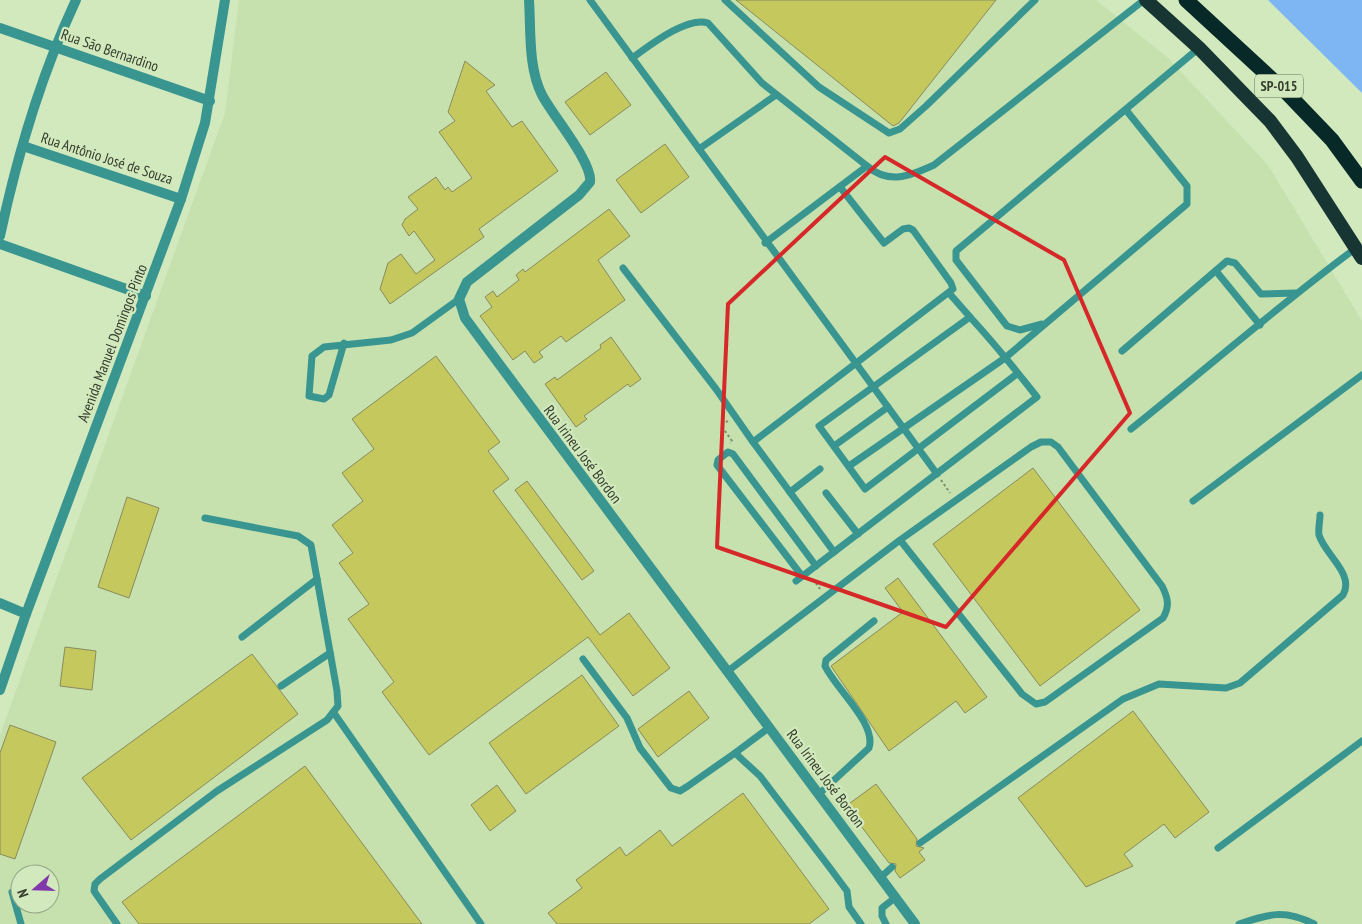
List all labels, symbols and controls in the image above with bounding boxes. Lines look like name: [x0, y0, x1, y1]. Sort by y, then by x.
street label: Rua São Bernardino: [59, 24, 161, 76]
road number: SP-015: [1255, 74, 1303, 98]
street label: Rua Antônio José de Souza: [39, 128, 175, 188]
street label: Avenida Manuel Domingos Pinto: [73, 261, 151, 425]
street label: Rua Irineu José Bordon: [540, 401, 626, 507]
street label: Rua Irineu José Bordon: [783, 725, 869, 831]
north arrow: [10, 864, 60, 914]
text: N: [13, 887, 33, 900]

